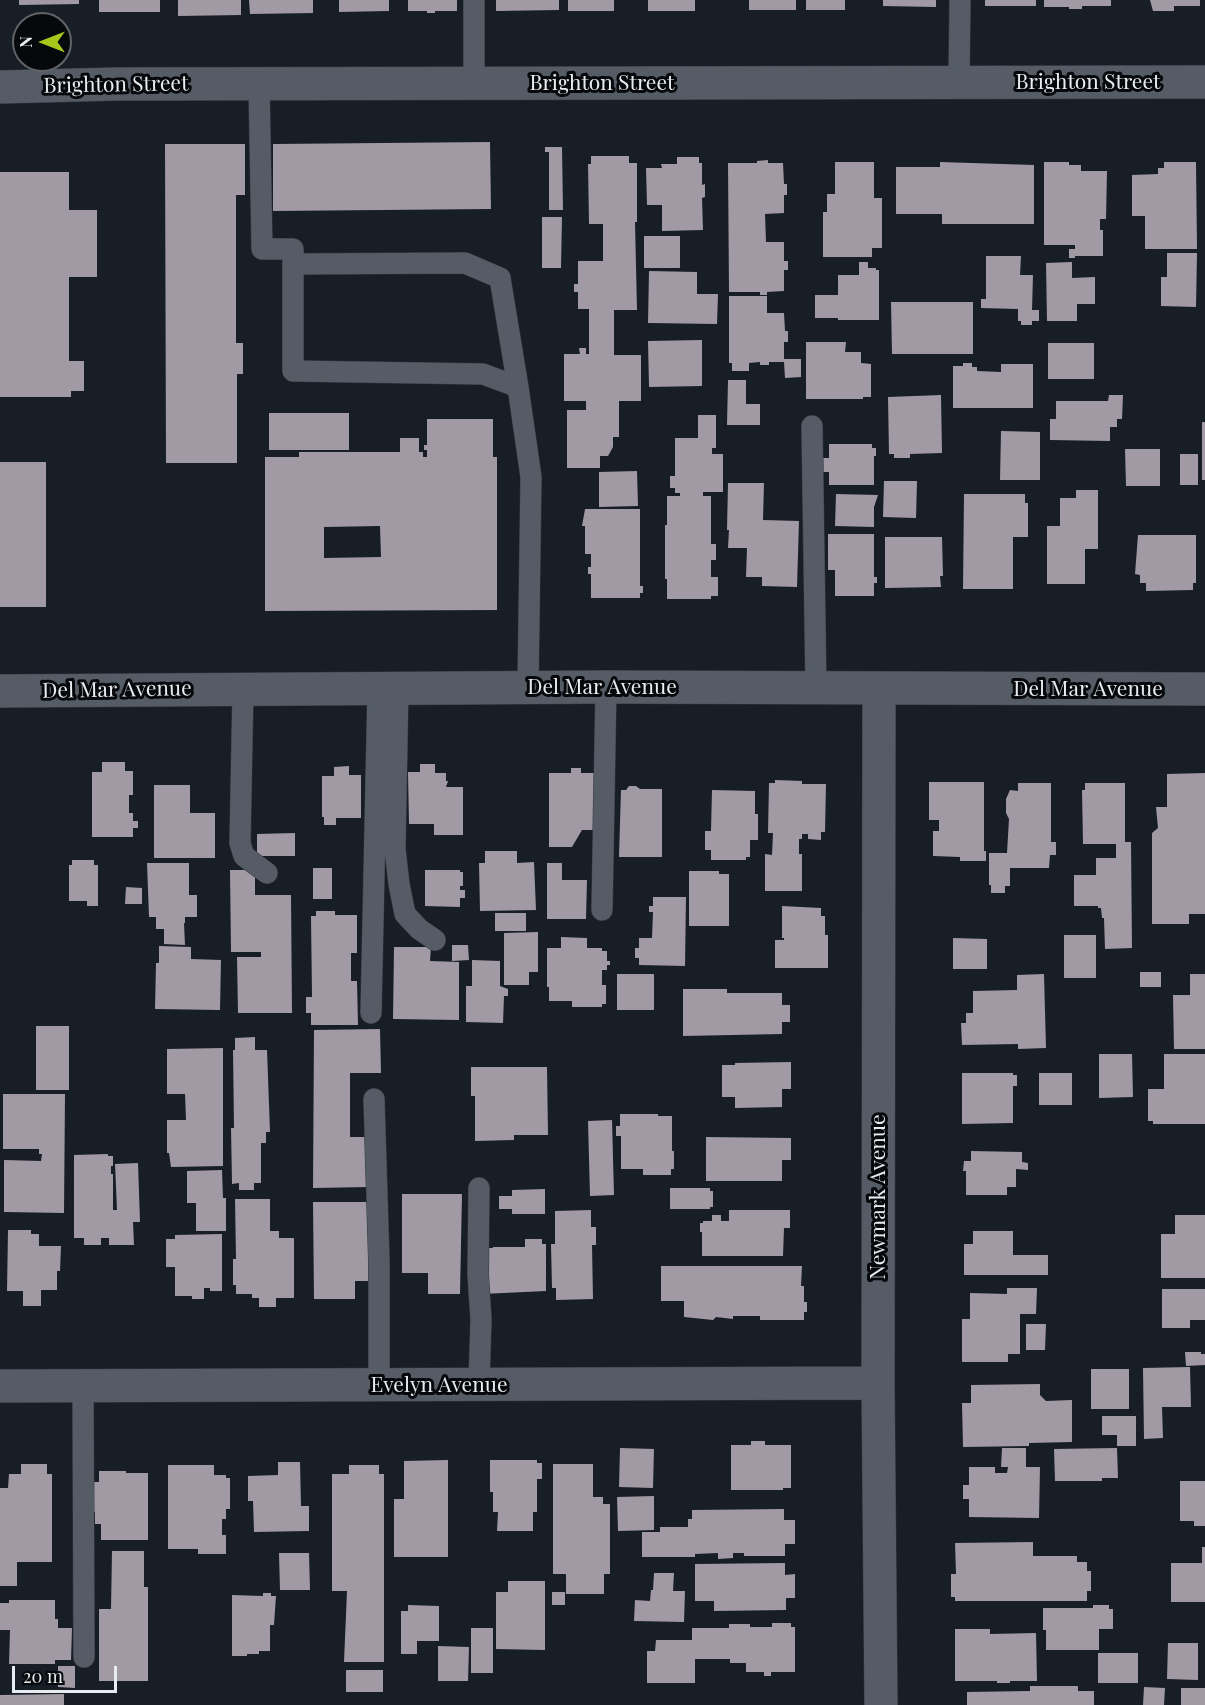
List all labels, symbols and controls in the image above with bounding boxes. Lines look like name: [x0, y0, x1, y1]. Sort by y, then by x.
north arrow: [12, 12, 72, 72]
text: N: [15, 36, 36, 48]
street label: Brighton Street: [1015, 69, 1161, 95]
street label: Brighton Street: [529, 70, 675, 96]
street label: Brighton Street: [43, 71, 189, 99]
street label: Del Mar Avenue: [527, 674, 677, 700]
street label: Del Mar Avenue: [42, 676, 192, 704]
street label: Del Mar Avenue: [1013, 676, 1163, 702]
street label: Newmark Avenue: [865, 1114, 891, 1280]
street label: Evelyn Avenue: [370, 1372, 508, 1398]
scale bar: [15, 1654, 120, 1692]
text: 20 m: [23, 1664, 63, 1688]

